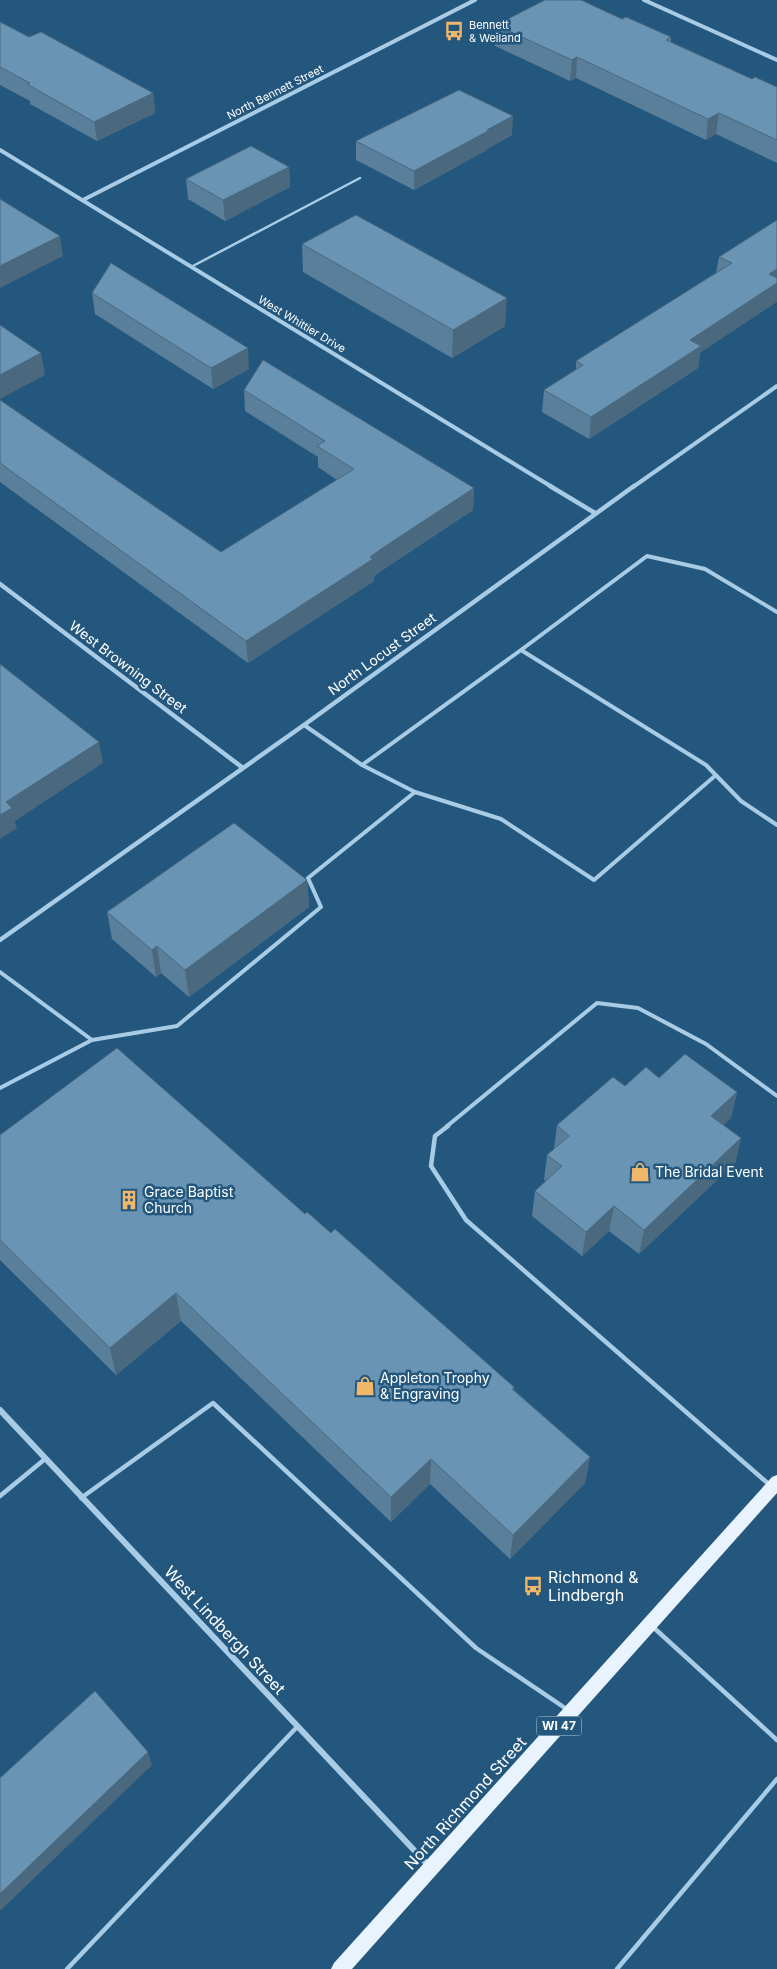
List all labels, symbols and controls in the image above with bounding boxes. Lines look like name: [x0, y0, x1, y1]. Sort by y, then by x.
place label: Bennett & Weiland: [469, 18, 521, 45]
bus stop icon: Bennett & Weiland: [443, 20, 465, 42]
street label: North Bennett Street: [224, 61, 326, 122]
street label: West Whittier Drive: [256, 292, 348, 356]
street label: North Locust Street: [324, 608, 439, 698]
street label: West Browning Street: [66, 617, 191, 717]
shop icon: The Bridal Event: [629, 1161, 651, 1183]
place label: The Bridal Event: [655, 1163, 764, 1180]
place label: Grace Baptist Church: [144, 1183, 234, 1216]
building icon: Grace Baptist Church: [118, 1189, 140, 1211]
place label: Appleton Trophy & Engraving: [380, 1369, 490, 1402]
shop icon: Appleton Trophy & Engraving: [354, 1375, 376, 1397]
street label: West Lindbergh Street: [160, 1562, 290, 1698]
place label: Richmond & Lindbergh: [548, 1567, 639, 1605]
bus stop icon: Richmond & Lindbergh: [522, 1575, 544, 1597]
road number: WI 47: [536, 1716, 582, 1735]
street label: North Richmond Street: [400, 1732, 530, 1874]

